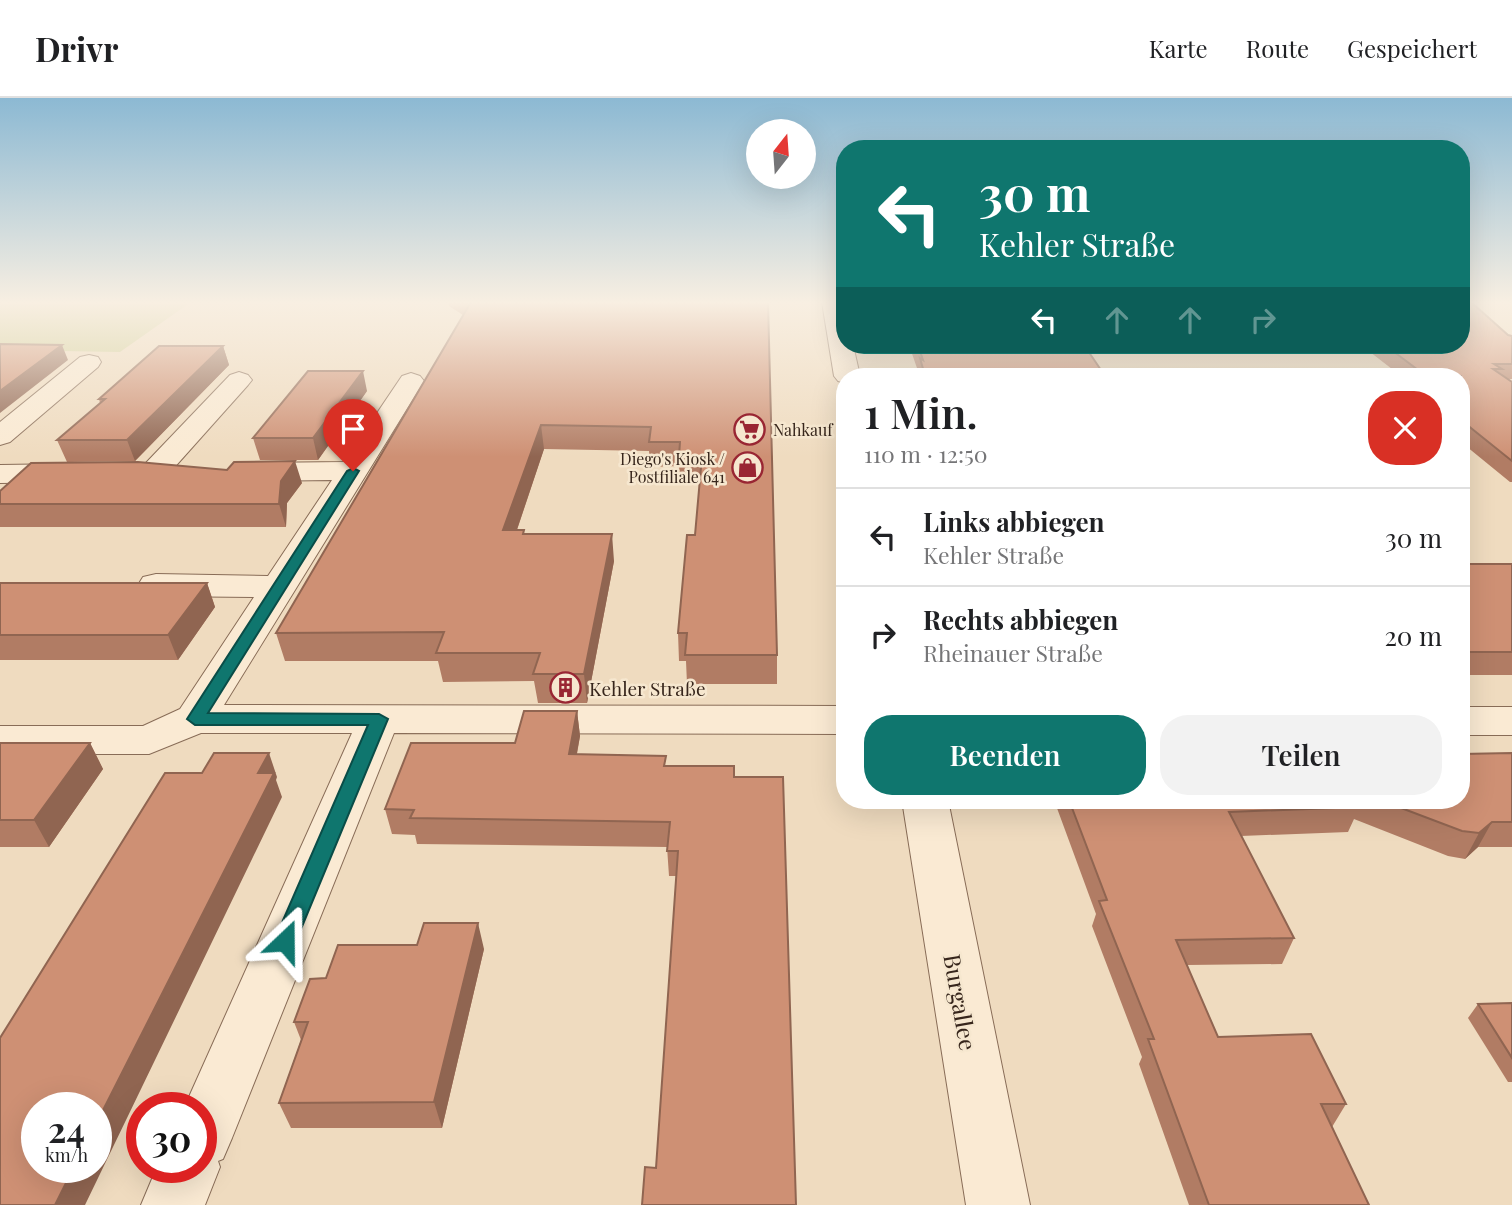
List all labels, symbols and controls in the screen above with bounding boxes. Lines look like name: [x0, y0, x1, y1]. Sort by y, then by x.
text: Drivr: [35, 26, 118, 70]
text: Karte: [1149, 32, 1208, 64]
text: Route: [1246, 32, 1309, 64]
text: Gespeichert: [1347, 32, 1477, 64]
north arrow: [746, 119, 816, 189]
map controls: [746, 119, 816, 189]
text: 30 m: [979, 159, 1090, 224]
icon: left: [864, 168, 955, 259]
text: Kehler Straße: [979, 222, 1175, 265]
icon: left: [1025, 301, 1063, 339]
icon: ahead: [1098, 301, 1136, 339]
icon: ahead: [1171, 301, 1209, 339]
icon: right: [1244, 301, 1282, 339]
text: 1 Min.: [864, 384, 978, 440]
button: close: [1368, 391, 1442, 465]
pin: [323, 399, 383, 471]
icon: arrive: [334, 410, 372, 448]
supermarket icon: Nahkauf: [733, 412, 767, 446]
place label: Nahkauf: [773, 419, 834, 440]
text: 110 m · 12:50: [864, 438, 988, 469]
place label: Diego's Kiosk / Postfiliale 641: [620, 448, 725, 487]
shop icon: Diego's Kiosk / Postfiliale 641: [731, 450, 765, 484]
text: Links abbiegen: [923, 504, 1104, 539]
icon: left: [864, 518, 902, 556]
text: 30 m: [1385, 520, 1442, 555]
text: Kehler Straße: [923, 539, 1064, 570]
text: Rechts abbiegen: [923, 602, 1118, 637]
icon: right: [864, 616, 902, 654]
text: 20 m: [1384, 618, 1442, 653]
text: Rheinauer Straße: [923, 637, 1103, 668]
building icon: Kehler Straße: [549, 671, 583, 705]
place label: Kehler Straße: [589, 675, 706, 701]
button: Beenden: [864, 715, 1146, 795]
button: Teilen: [1160, 715, 1442, 795]
position arrow: [248, 904, 322, 978]
street label: Burgallee: [937, 951, 985, 1053]
speed limit sign: 30: [126, 1092, 217, 1183]
text: 24: [48, 1105, 85, 1152]
text: km/h: [45, 1143, 88, 1167]

